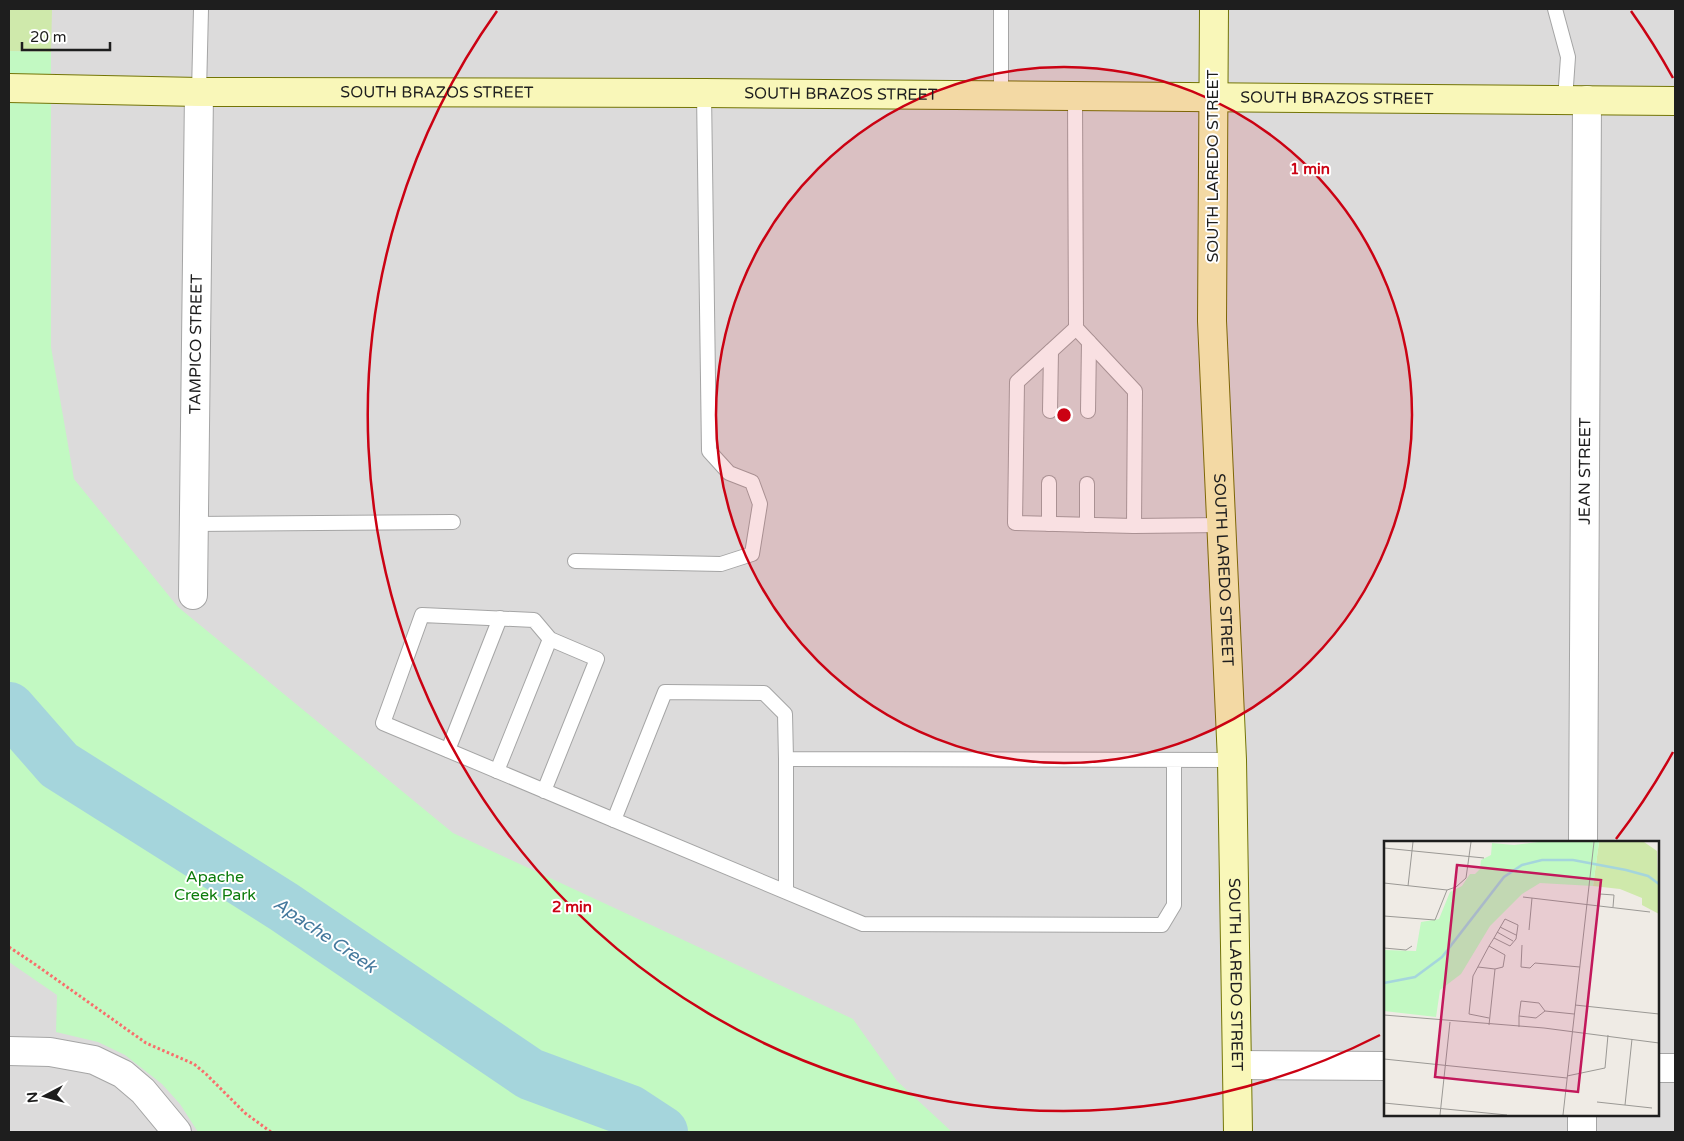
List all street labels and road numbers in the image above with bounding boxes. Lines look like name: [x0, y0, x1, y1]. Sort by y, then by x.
street label: SOUTH LAREDO STREET: [1203, 69, 1223, 263]
street label: SOUTH BRAZOS STREET: [340, 82, 534, 103]
street label: SOUTH BRAZOS STREET: [744, 83, 938, 105]
street label: SOUTH BRAZOS STREET: [1240, 87, 1434, 109]
street label: TAMPICO STREET: [185, 274, 207, 414]
street label: JEAN STREET: [1575, 417, 1595, 525]
street label: SOUTH LAREDO STREET: [1209, 473, 1238, 667]
street label: SOUTH LAREDO STREET: [1224, 878, 1247, 1072]

